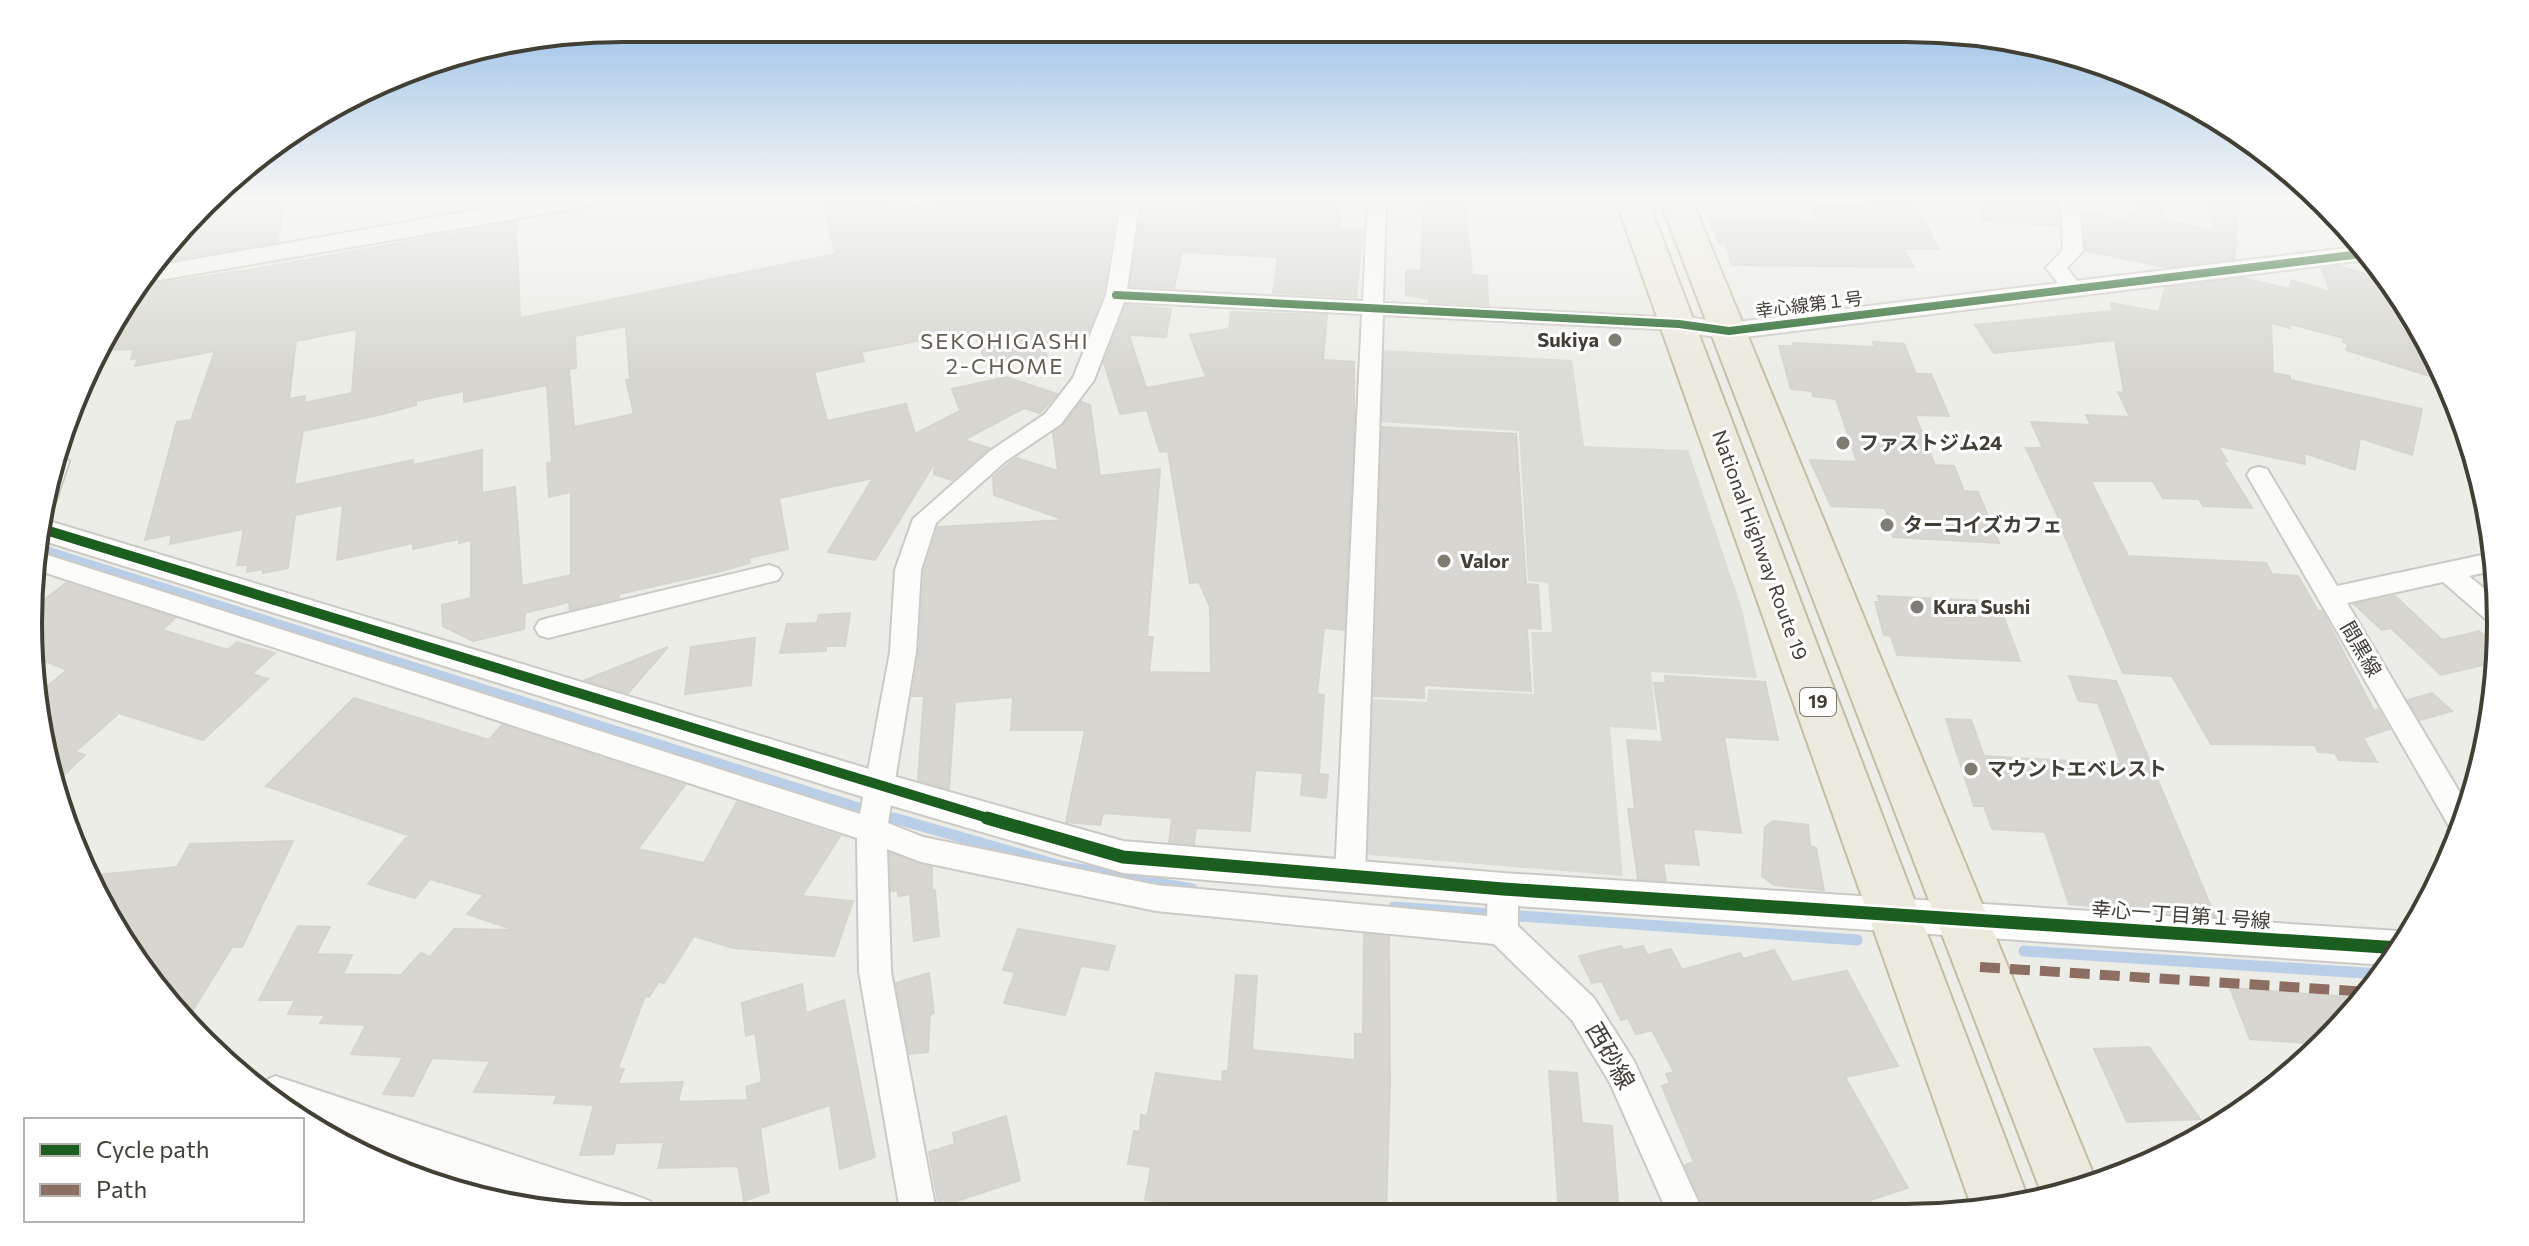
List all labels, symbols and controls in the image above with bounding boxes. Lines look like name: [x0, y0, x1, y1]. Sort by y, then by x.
street label: 幸心線第１号: [1754, 287, 1864, 322]
district label: SEKOHIGASHI 2-CHOME: [920, 327, 1090, 379]
place label: Sukiya: [1537, 327, 1599, 351]
marker: Sukiya: [1606, 331, 1624, 349]
street label: National Highway Route 19: [1708, 426, 1814, 663]
place label: ファストジム24: [1859, 430, 2002, 454]
marker: ファストジム24: [1834, 434, 1852, 452]
place label: ターコイズカフェ: [1903, 512, 2062, 536]
marker: ターコイズカフェ: [1878, 516, 1896, 534]
place label: Valor: [1460, 548, 1509, 572]
marker: Valor: [1435, 552, 1453, 570]
place label: Kura Sushi: [1933, 594, 2030, 618]
marker: Kura Sushi: [1908, 598, 1926, 616]
street label: 間黒線: [2336, 617, 2387, 680]
road number: 19: [1800, 688, 1836, 716]
place label: マウントエベレスト: [1987, 756, 2167, 780]
marker: マウントエベレスト: [1962, 760, 1980, 778]
street label: 幸心一丁目第１号線: [2090, 896, 2272, 932]
street label: 西砂線: [1581, 1017, 1642, 1094]
legend: [24, 1118, 304, 1222]
text: Cycle path: [96, 1134, 210, 1163]
text: Path: [96, 1174, 147, 1203]

